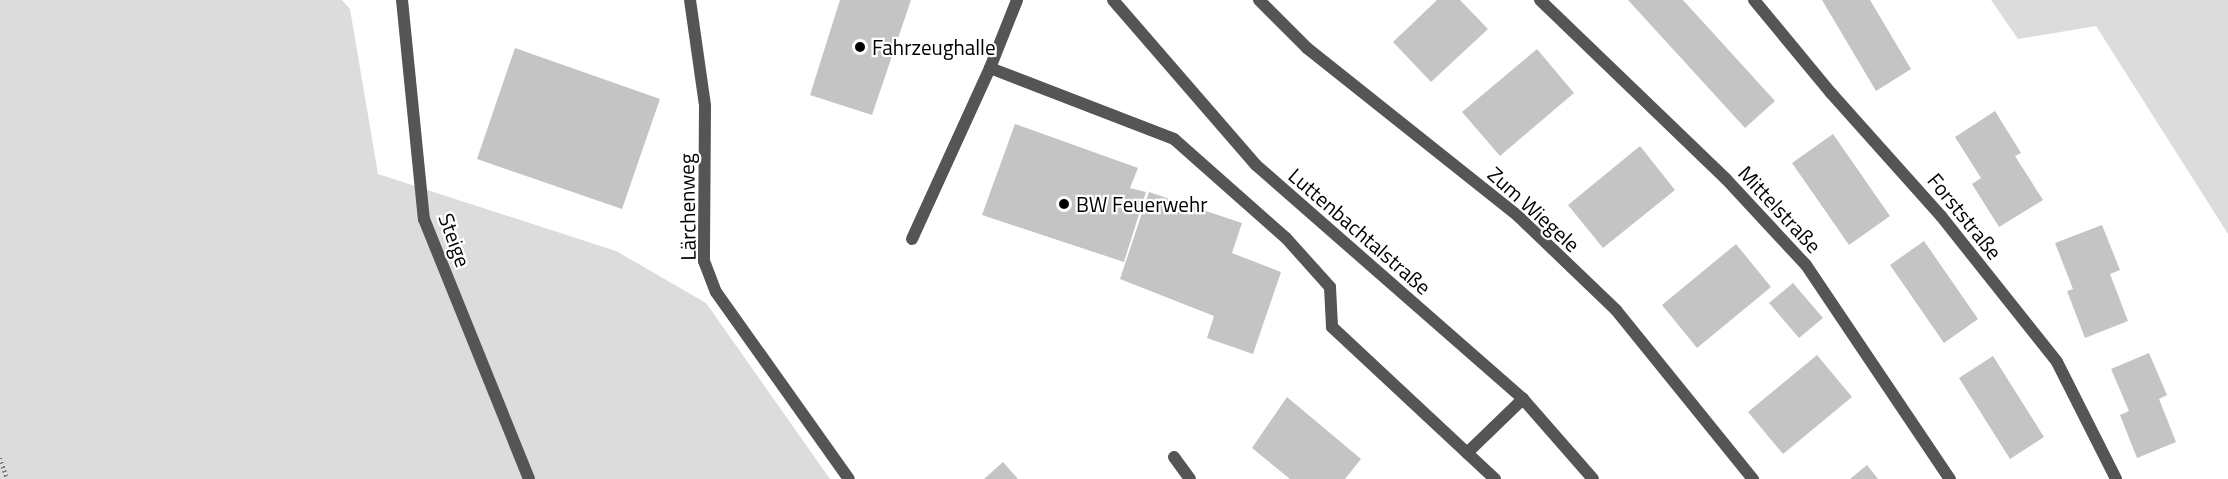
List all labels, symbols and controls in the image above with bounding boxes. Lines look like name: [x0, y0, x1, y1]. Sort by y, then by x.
place label: Fahrzeughalle: [872, 34, 996, 60]
marker: Fahrzeughalle: [853, 40, 867, 54]
street label: Lärchenweg: [673, 153, 701, 261]
street label: Mittelstraße: [1733, 160, 1827, 258]
street label: Zum Wiegele: [1483, 161, 1585, 257]
street label: Luttenbachtalstraße: [1284, 162, 1436, 300]
street label: Forststraße: [1923, 168, 2007, 264]
place label: BW Feuerwehr: [1076, 191, 1207, 217]
marker: BW Feuerwehr: [1057, 197, 1071, 211]
street label: Steige: [434, 210, 476, 270]

